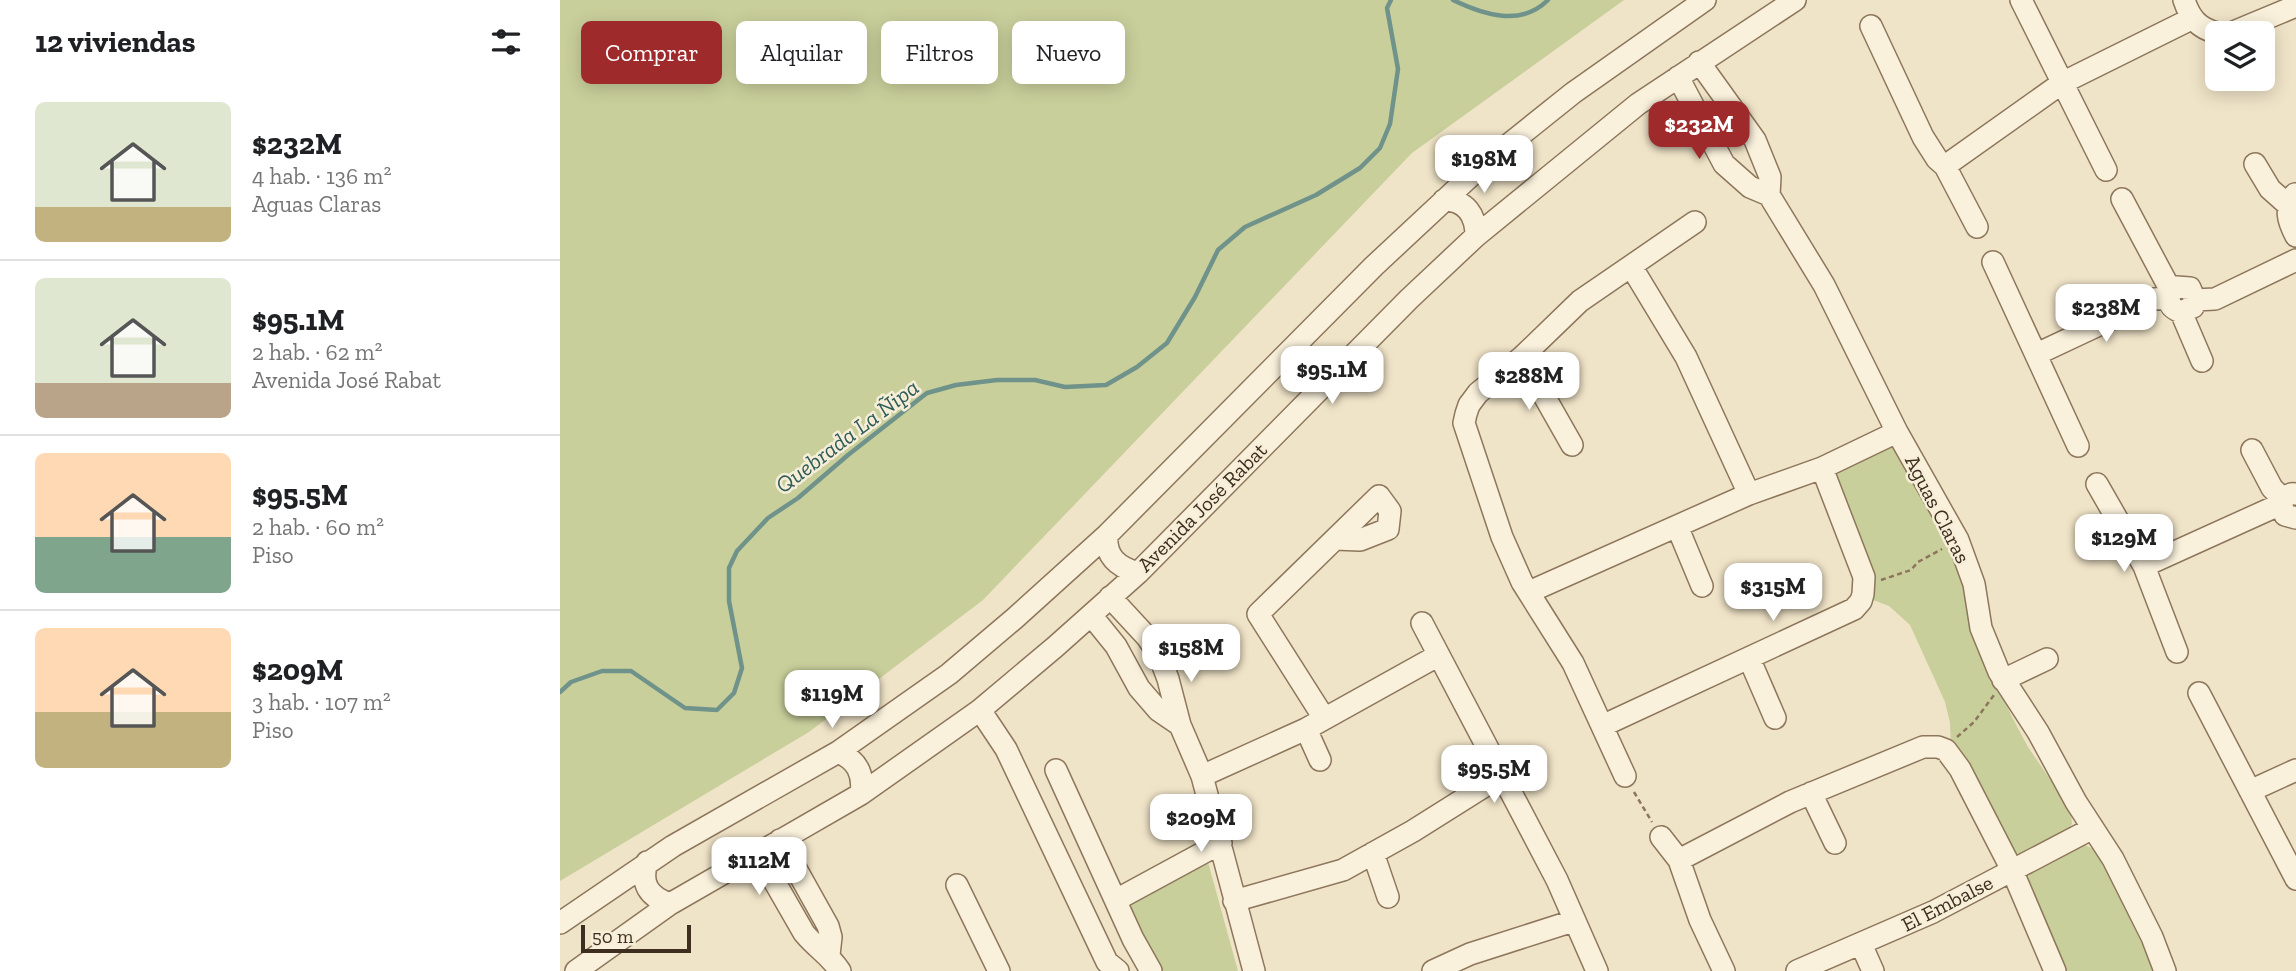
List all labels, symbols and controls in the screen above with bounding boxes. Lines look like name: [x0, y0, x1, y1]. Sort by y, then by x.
chip: Comprar: [581, 21, 722, 84]
chip: Alquilar: [736, 21, 867, 84]
chip: Filtros: [881, 21, 998, 84]
chip: Nuevo: [1012, 21, 1125, 84]
map controls: [2205, 21, 2275, 91]
button: layers: [2205, 21, 2275, 91]
icon: filters: [487, 23, 525, 61]
text: 12 viviendas: [35, 24, 196, 60]
pin: $232M: [1650, 102, 1748, 161]
text: $232M: [1665, 110, 1733, 138]
text: $232M: [252, 126, 342, 162]
icon: home: [91, 130, 175, 214]
pin: $198M: [1435, 136, 1533, 195]
text: $198M: [1451, 144, 1517, 172]
text: 4 hab. · 136 m²: [252, 162, 391, 190]
text: Aguas Claras: [252, 190, 381, 218]
pin: $238M: [2057, 284, 2155, 344]
text: $238M: [2072, 293, 2141, 321]
text: $95.1M: [252, 302, 344, 338]
icon: home: [91, 306, 175, 390]
text: 2 hab. · 62 m²: [252, 338, 383, 366]
pin: $95.1M: [1275, 346, 1389, 406]
pin: $288M: [1480, 352, 1578, 412]
text: $95.1M: [1297, 355, 1367, 383]
text: $288M: [1494, 361, 1564, 389]
text: Avenida José Rabat: [252, 366, 441, 394]
water label: Quebrada La Ñipa: [770, 373, 924, 499]
street label: Avenida José Rabat: [1132, 437, 1272, 577]
street label: Aguas Claras: [1900, 451, 1976, 567]
text: $95.5M: [252, 477, 348, 513]
icon: home: [91, 481, 175, 565]
text: 2 hab. · 60 m²: [252, 513, 384, 541]
pin: $129M: [2075, 514, 2173, 574]
text: $129M: [2091, 523, 2157, 551]
text: Piso: [252, 541, 294, 569]
pin: $315M: [1724, 564, 1822, 623]
text: $315M: [1740, 572, 1806, 600]
pin: $158M: [1142, 624, 1240, 684]
text: $158M: [1158, 633, 1224, 661]
text: $209M: [252, 652, 343, 688]
icon: home: [91, 656, 175, 740]
pin: $119M: [783, 670, 881, 730]
text: $119M: [801, 679, 863, 707]
text: 3 hab. · 107 m²: [252, 688, 391, 716]
text: Piso: [252, 716, 294, 744]
pin: $95.5M: [1437, 746, 1551, 805]
text: $95.5M: [1457, 754, 1531, 782]
pin: $209M: [1152, 794, 1250, 854]
text: $209M: [1166, 803, 1236, 831]
pin: $112M: [710, 838, 808, 897]
text: $112M: [728, 846, 790, 874]
street label: El Embalse: [1897, 869, 1997, 937]
scale bar: [581, 922, 691, 954]
text: 50 m: [592, 925, 633, 948]

